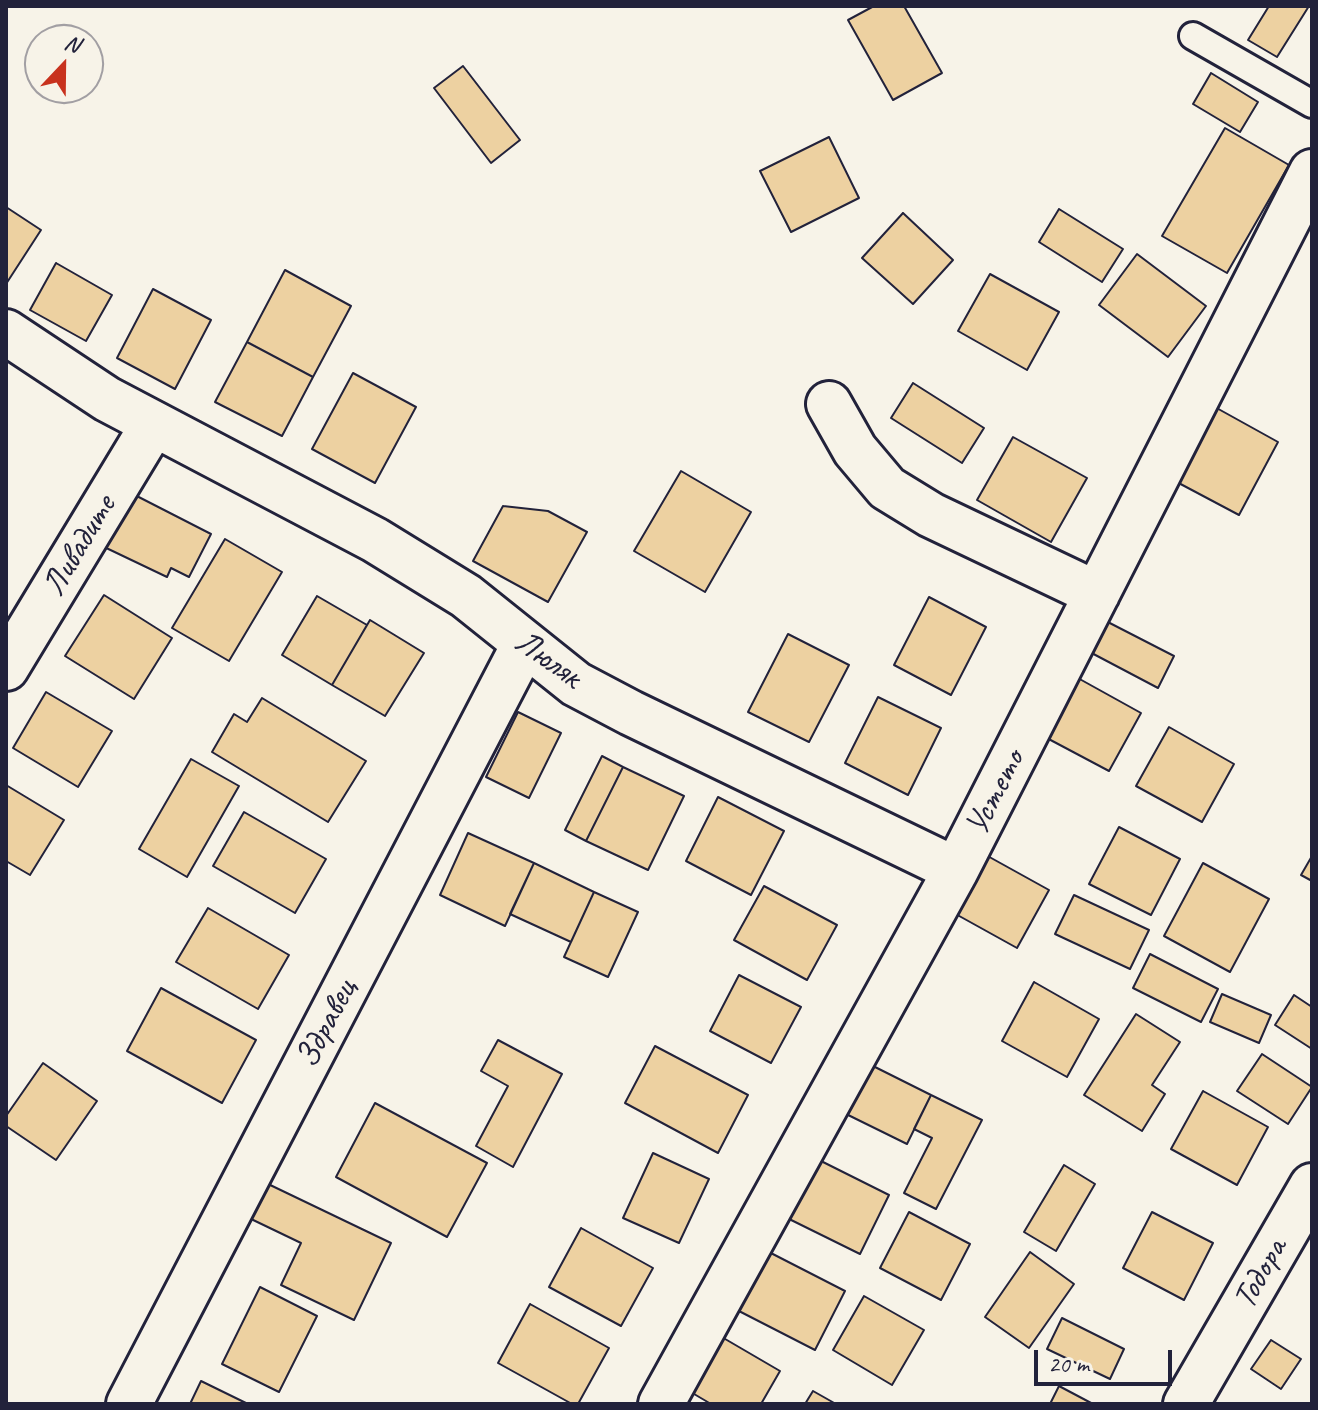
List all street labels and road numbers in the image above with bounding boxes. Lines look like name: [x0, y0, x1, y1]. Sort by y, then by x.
street label: Ливадите: [34, 488, 126, 604]
street label: Люляк: [507, 622, 589, 698]
street label: Устето: [957, 744, 1035, 842]
street label: Здравец: [288, 973, 366, 1075]
street label: Тодора: [1225, 1232, 1297, 1316]

